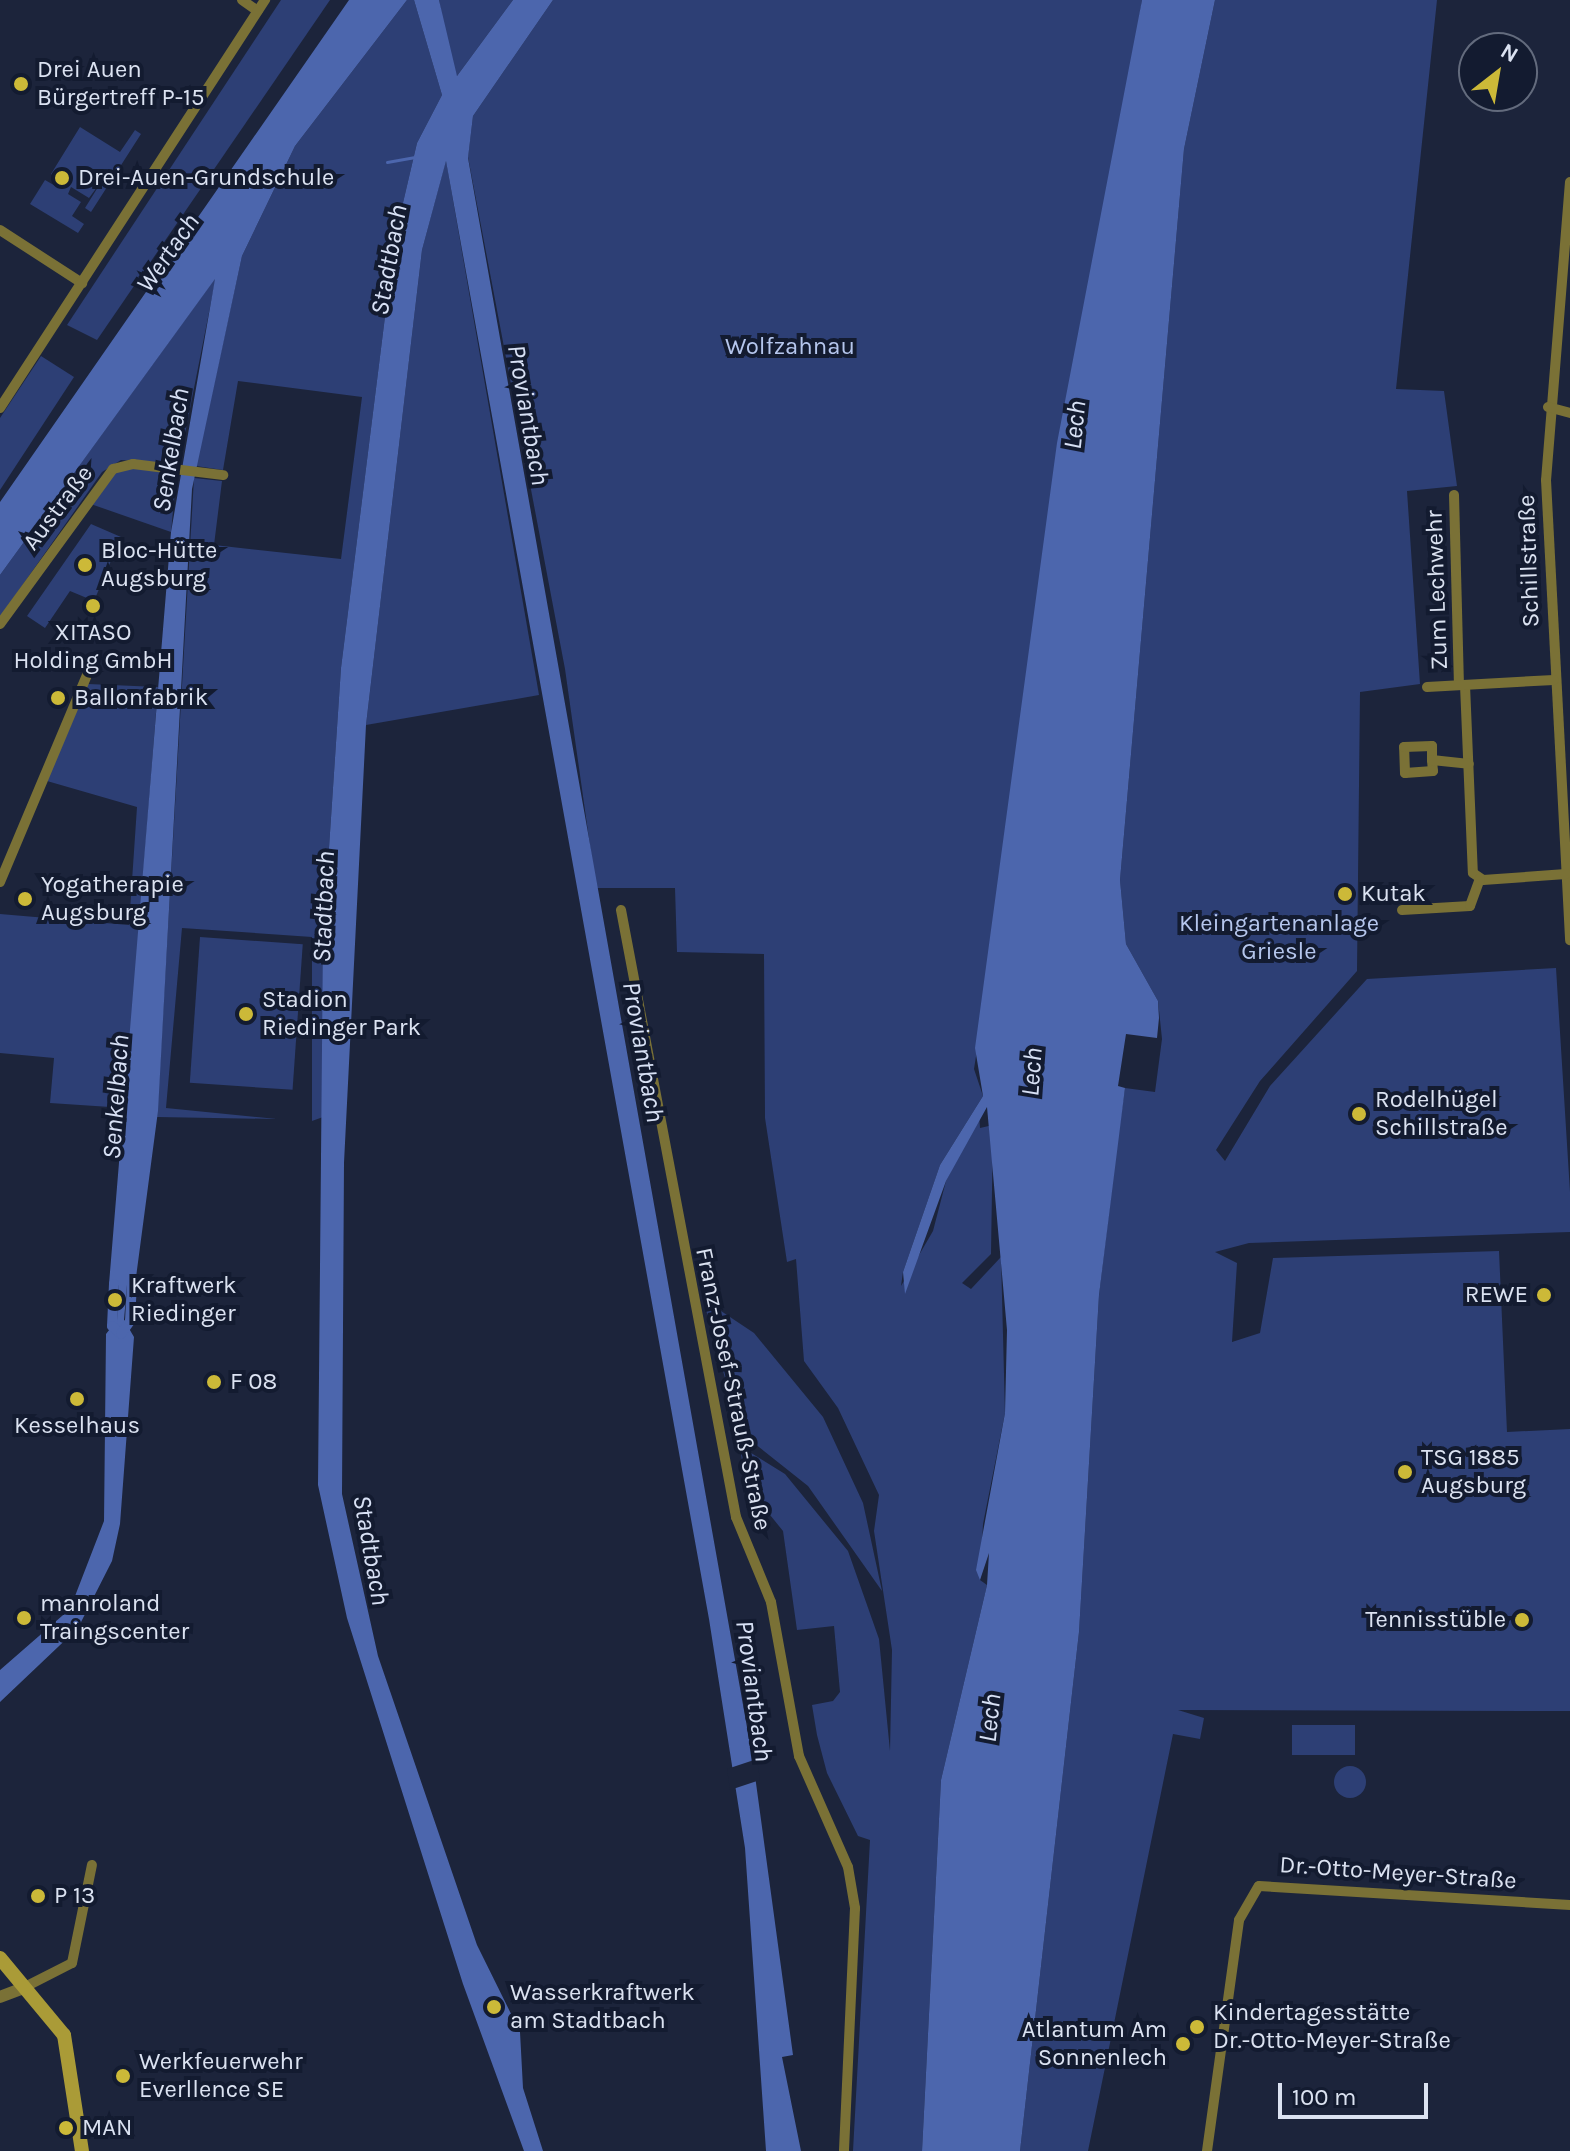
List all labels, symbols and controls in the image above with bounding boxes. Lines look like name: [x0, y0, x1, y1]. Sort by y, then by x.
north arrow: [1458, 32, 1538, 112]
text: N: [1496, 38, 1523, 68]
place label: Drei Auen Bürgertreff P-15: [37, 56, 205, 112]
marker: Drei Auen Bürgertreff P-15: [12, 75, 30, 93]
place label: Drei-Auen-Grundschule: [78, 164, 334, 192]
marker: Drei-Auen-Grundschule: [53, 169, 71, 187]
water label: Stadtbach: [364, 202, 414, 318]
water label: Wertach: [130, 208, 206, 298]
park label: Wolfzahnau: [725, 333, 855, 361]
water label: Proviantbach: [500, 342, 556, 488]
water label: Senkelbach: [146, 386, 196, 514]
water label: Lech: [1057, 399, 1093, 451]
street label: Austraße: [17, 460, 99, 556]
street label: Schillstraße: [1512, 494, 1546, 628]
street label: Zum Lechwehr: [1420, 509, 1454, 671]
place label: Bloc-Hütte Augsburg: [101, 537, 217, 593]
marker: Bloc-Hütte Augsburg: [76, 556, 94, 574]
marker: XITASO Holding GmbH: [84, 597, 102, 615]
place label: XITASO Holding GmbH: [13, 619, 173, 675]
place label: Ballonfabrik: [74, 684, 208, 712]
marker: Ballonfabrik: [49, 689, 67, 707]
water label: Stadtbach: [306, 851, 342, 963]
place label: Yogatherapie Augsburg: [41, 871, 184, 927]
place label: Kutak: [1361, 880, 1426, 908]
marker: Kutak: [1336, 885, 1354, 903]
marker: Yogatherapie Augsburg: [16, 890, 34, 908]
park label: Kleingartenanlage Griesle: [1179, 910, 1379, 966]
water label: Proviantbach: [615, 979, 671, 1125]
place label: Stadion Riedinger Park: [262, 986, 421, 1042]
marker: Stadion Riedinger Park: [237, 1005, 255, 1023]
water label: Senkelbach: [96, 1034, 136, 1160]
water label: Lech: [1015, 1046, 1049, 1098]
place label: Rodelhügel Schillstraße: [1375, 1086, 1508, 1142]
marker: Rodelhügel Schillstraße: [1350, 1105, 1368, 1123]
street label: Franz-Josef-Strauß-Straße: [689, 1245, 777, 1533]
place label: Kraftwerk Riedinger: [131, 1272, 237, 1328]
place label: REWE: [1465, 1281, 1528, 1309]
marker: REWE: [1535, 1286, 1553, 1304]
marker: Kraftwerk Riedinger: [106, 1291, 124, 1309]
place label: F 08: [230, 1368, 277, 1396]
marker: F 08: [205, 1373, 223, 1391]
marker: Kesselhaus: [68, 1390, 86, 1408]
place label: Kesselhaus: [14, 1412, 140, 1440]
place label: TSG 1885 Augsburg: [1421, 1444, 1526, 1500]
marker: TSG 1885 Augsburg: [1396, 1463, 1414, 1481]
water label: Stadtbach: [346, 1492, 396, 1608]
place label: manroland Traingscenter: [40, 1590, 189, 1646]
place label: Tennisstüble: [1365, 1606, 1506, 1634]
marker: manroland Traingscenter: [15, 1609, 33, 1627]
marker: Tennisstüble: [1513, 1611, 1531, 1629]
water label: Proviantbach: [729, 1618, 779, 1764]
water label: Lech: [972, 1692, 1008, 1744]
street label: Dr.-Otto-Meyer-Straße: [1278, 1850, 1518, 1896]
place label: P 13: [54, 1882, 95, 1910]
marker: P 13: [29, 1887, 47, 1905]
place label: Wasserkraftwerk am Stadtbach: [510, 1979, 695, 2035]
marker: Wasserkraftwerk am Stadtbach: [485, 1998, 503, 2016]
place label: Kindertagesstätte Dr.-Otto-Meyer-Straße: [1213, 1999, 1451, 2055]
place label: Atlantum Am Sonnenlech: [1022, 2016, 1167, 2072]
marker: Kindertagesstätte Dr.-Otto-Meyer-Straße: [1188, 2018, 1206, 2036]
marker: Atlantum Am Sonnenlech: [1174, 2035, 1192, 2053]
place label: Werkfeuerwehr Everllence SE: [139, 2048, 303, 2104]
marker: Werkfeuerwehr Everllence SE: [114, 2067, 132, 2085]
scale bar: [1282, 2067, 1432, 2117]
text: 100 m: [1292, 2083, 1357, 2111]
place label: MAN: [82, 2114, 133, 2142]
marker: MAN: [57, 2119, 75, 2137]

